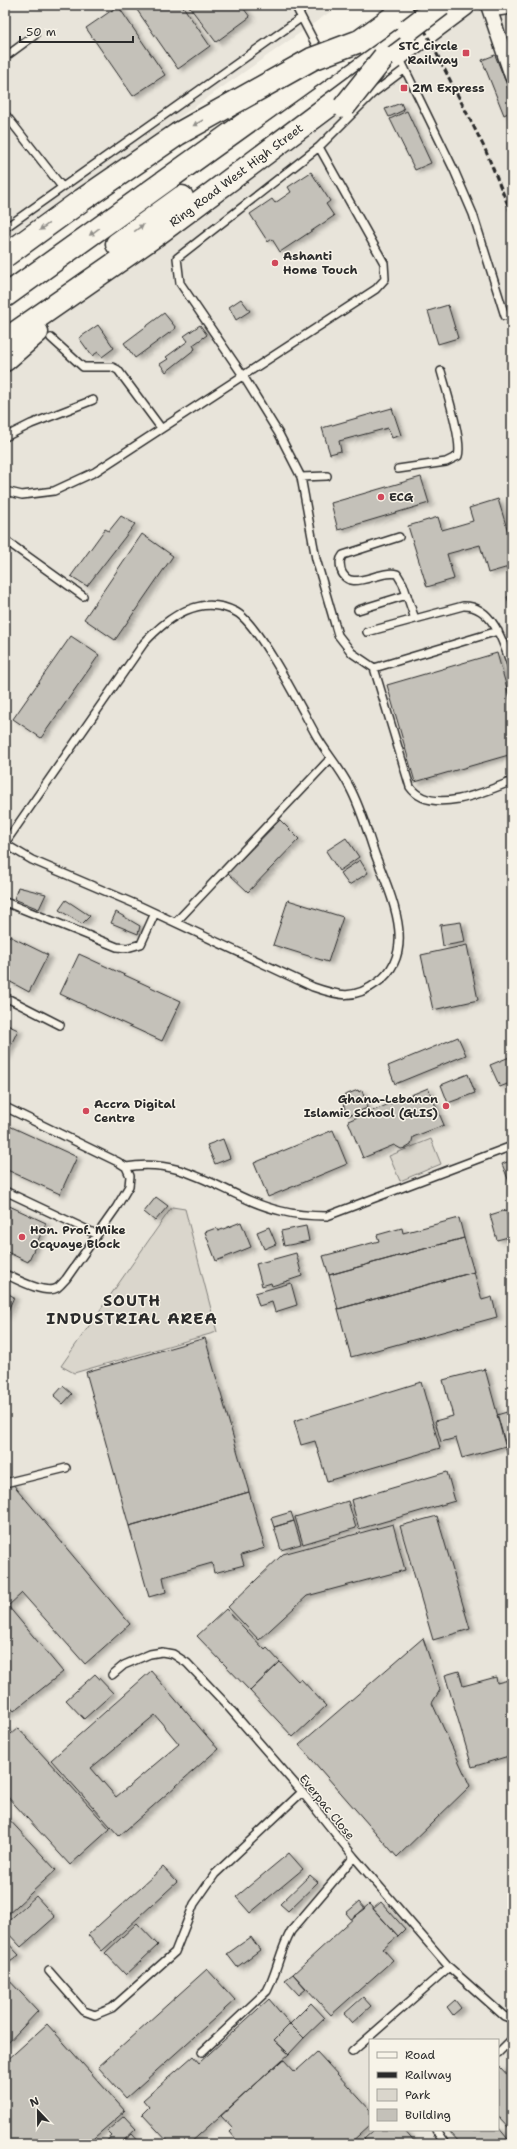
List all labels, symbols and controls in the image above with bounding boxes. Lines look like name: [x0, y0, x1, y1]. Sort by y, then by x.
scale bar: [20, 18, 133, 44]
text: 50 m: [26, 24, 56, 40]
place label: STC Circle Railway: [398, 38, 458, 68]
marker: STC Circle Railway: [461, 48, 471, 58]
place label: 2M Express: [412, 80, 485, 96]
marker: 2M Express: [399, 83, 409, 93]
street label: Ring Road West High Street: [166, 120, 306, 231]
one-way arrow: [192, 120, 204, 127]
one-way arrow: [38, 223, 49, 231]
one-way arrow: [134, 223, 145, 232]
one-way arrow: [89, 228, 100, 236]
place label: Ashanti Home Touch: [283, 248, 357, 278]
marker: Ashanti Home Touch: [270, 258, 280, 268]
place label: ECG: [389, 489, 414, 505]
marker: ECG: [376, 492, 386, 502]
place label: Ghana-Lebanon Islamic School (GLIS): [304, 1091, 438, 1121]
place label: Accra Digital Centre: [94, 1096, 176, 1126]
marker: Ghana-Lebanon Islamic School (GLIS): [441, 1101, 451, 1111]
marker: Accra Digital Centre: [81, 1106, 91, 1116]
place label: Hon. Prof. Mike Ocquaye Block: [30, 1222, 126, 1252]
marker: Hon. Prof. Mike Ocquaye Block: [17, 1232, 27, 1242]
district label: SOUTH INDUSTRIAL AREA: [46, 1290, 218, 1329]
street label: Everpac Close: [296, 1771, 358, 1843]
legend: [369, 2039, 499, 2131]
text: Road: [405, 2047, 436, 2063]
text: Railway: [405, 2067, 452, 2083]
text: Park: [405, 2087, 431, 2103]
north arrow: [18, 2091, 58, 2131]
text: N: [28, 2093, 42, 2111]
text: Building: [405, 2107, 451, 2123]

